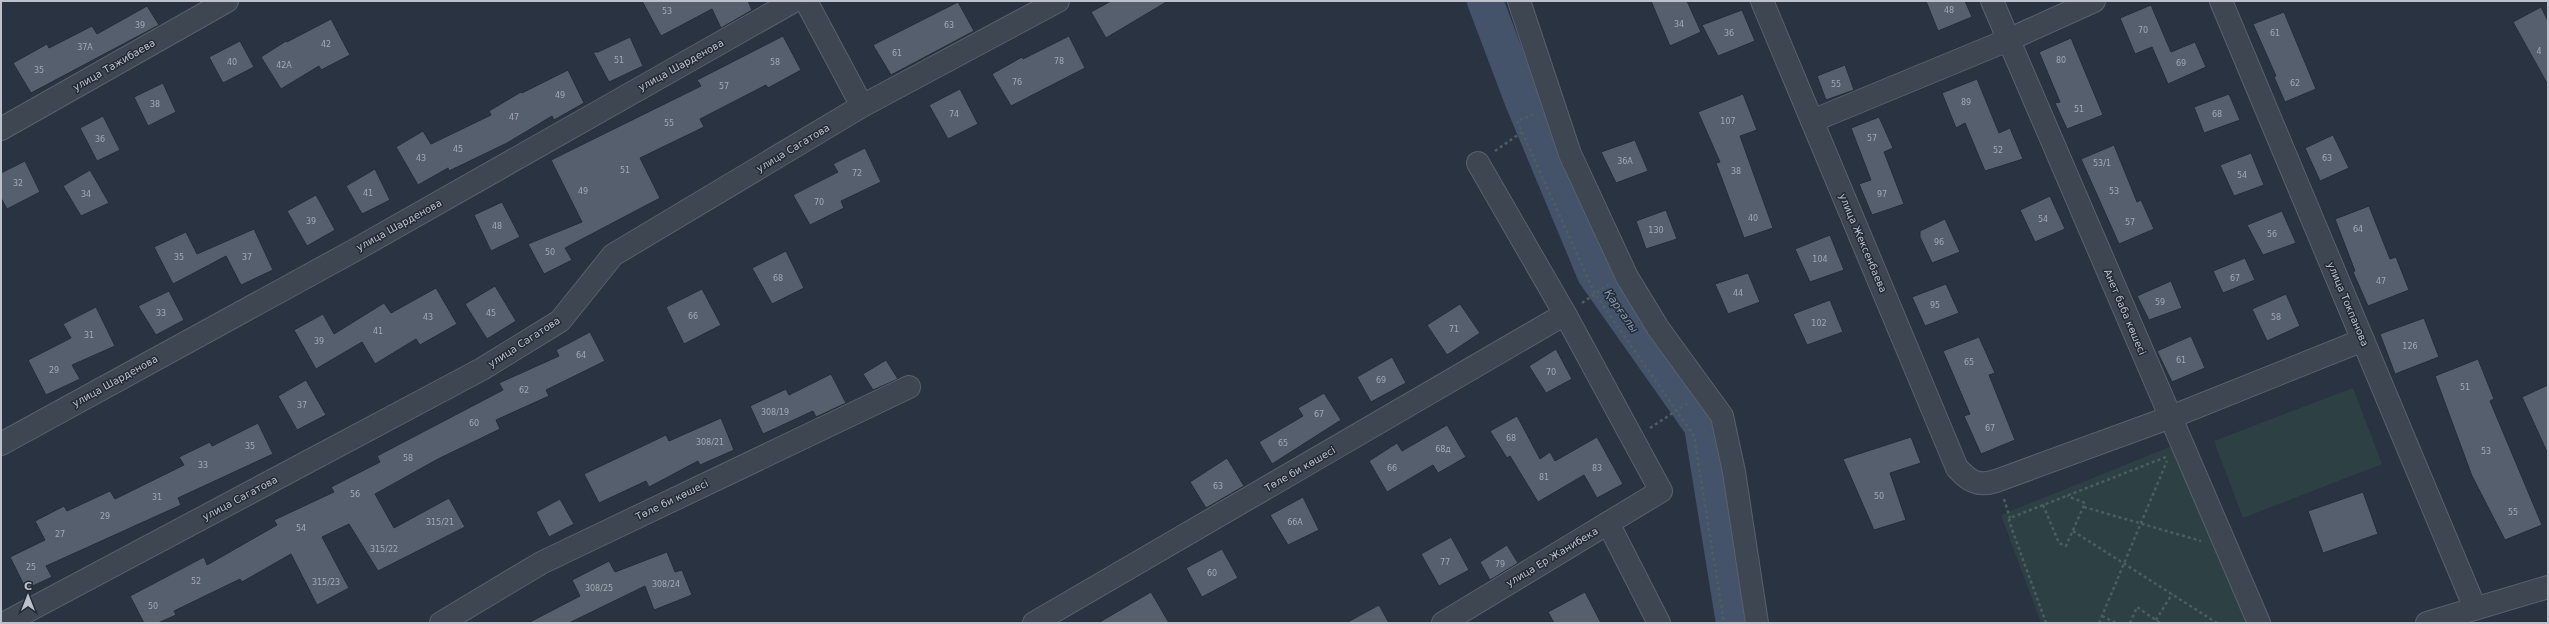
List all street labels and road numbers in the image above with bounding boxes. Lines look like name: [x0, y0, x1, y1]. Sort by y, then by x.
street label: улица Тажибаева: [71, 37, 157, 93]
street label: улица Шарденова: [636, 37, 726, 93]
street label: улица Сагатова: [754, 122, 832, 174]
street label: улица Жексенбаева: [1837, 192, 1889, 294]
street label: улица Шарденова: [354, 197, 444, 253]
street label: улица Токпанова: [2325, 260, 2371, 348]
street label: Анет баба көшесі: [2102, 267, 2148, 357]
street label: улица Сагатова: [486, 315, 562, 369]
street label: улица Шарденова: [70, 353, 160, 409]
street label: Төле би көшесі: [1262, 444, 1337, 494]
street label: улица Сагатова: [201, 474, 279, 522]
street label: Төле би көшесі: [633, 478, 710, 523]
street label: улица Ер Жанибека: [1504, 525, 1600, 589]

